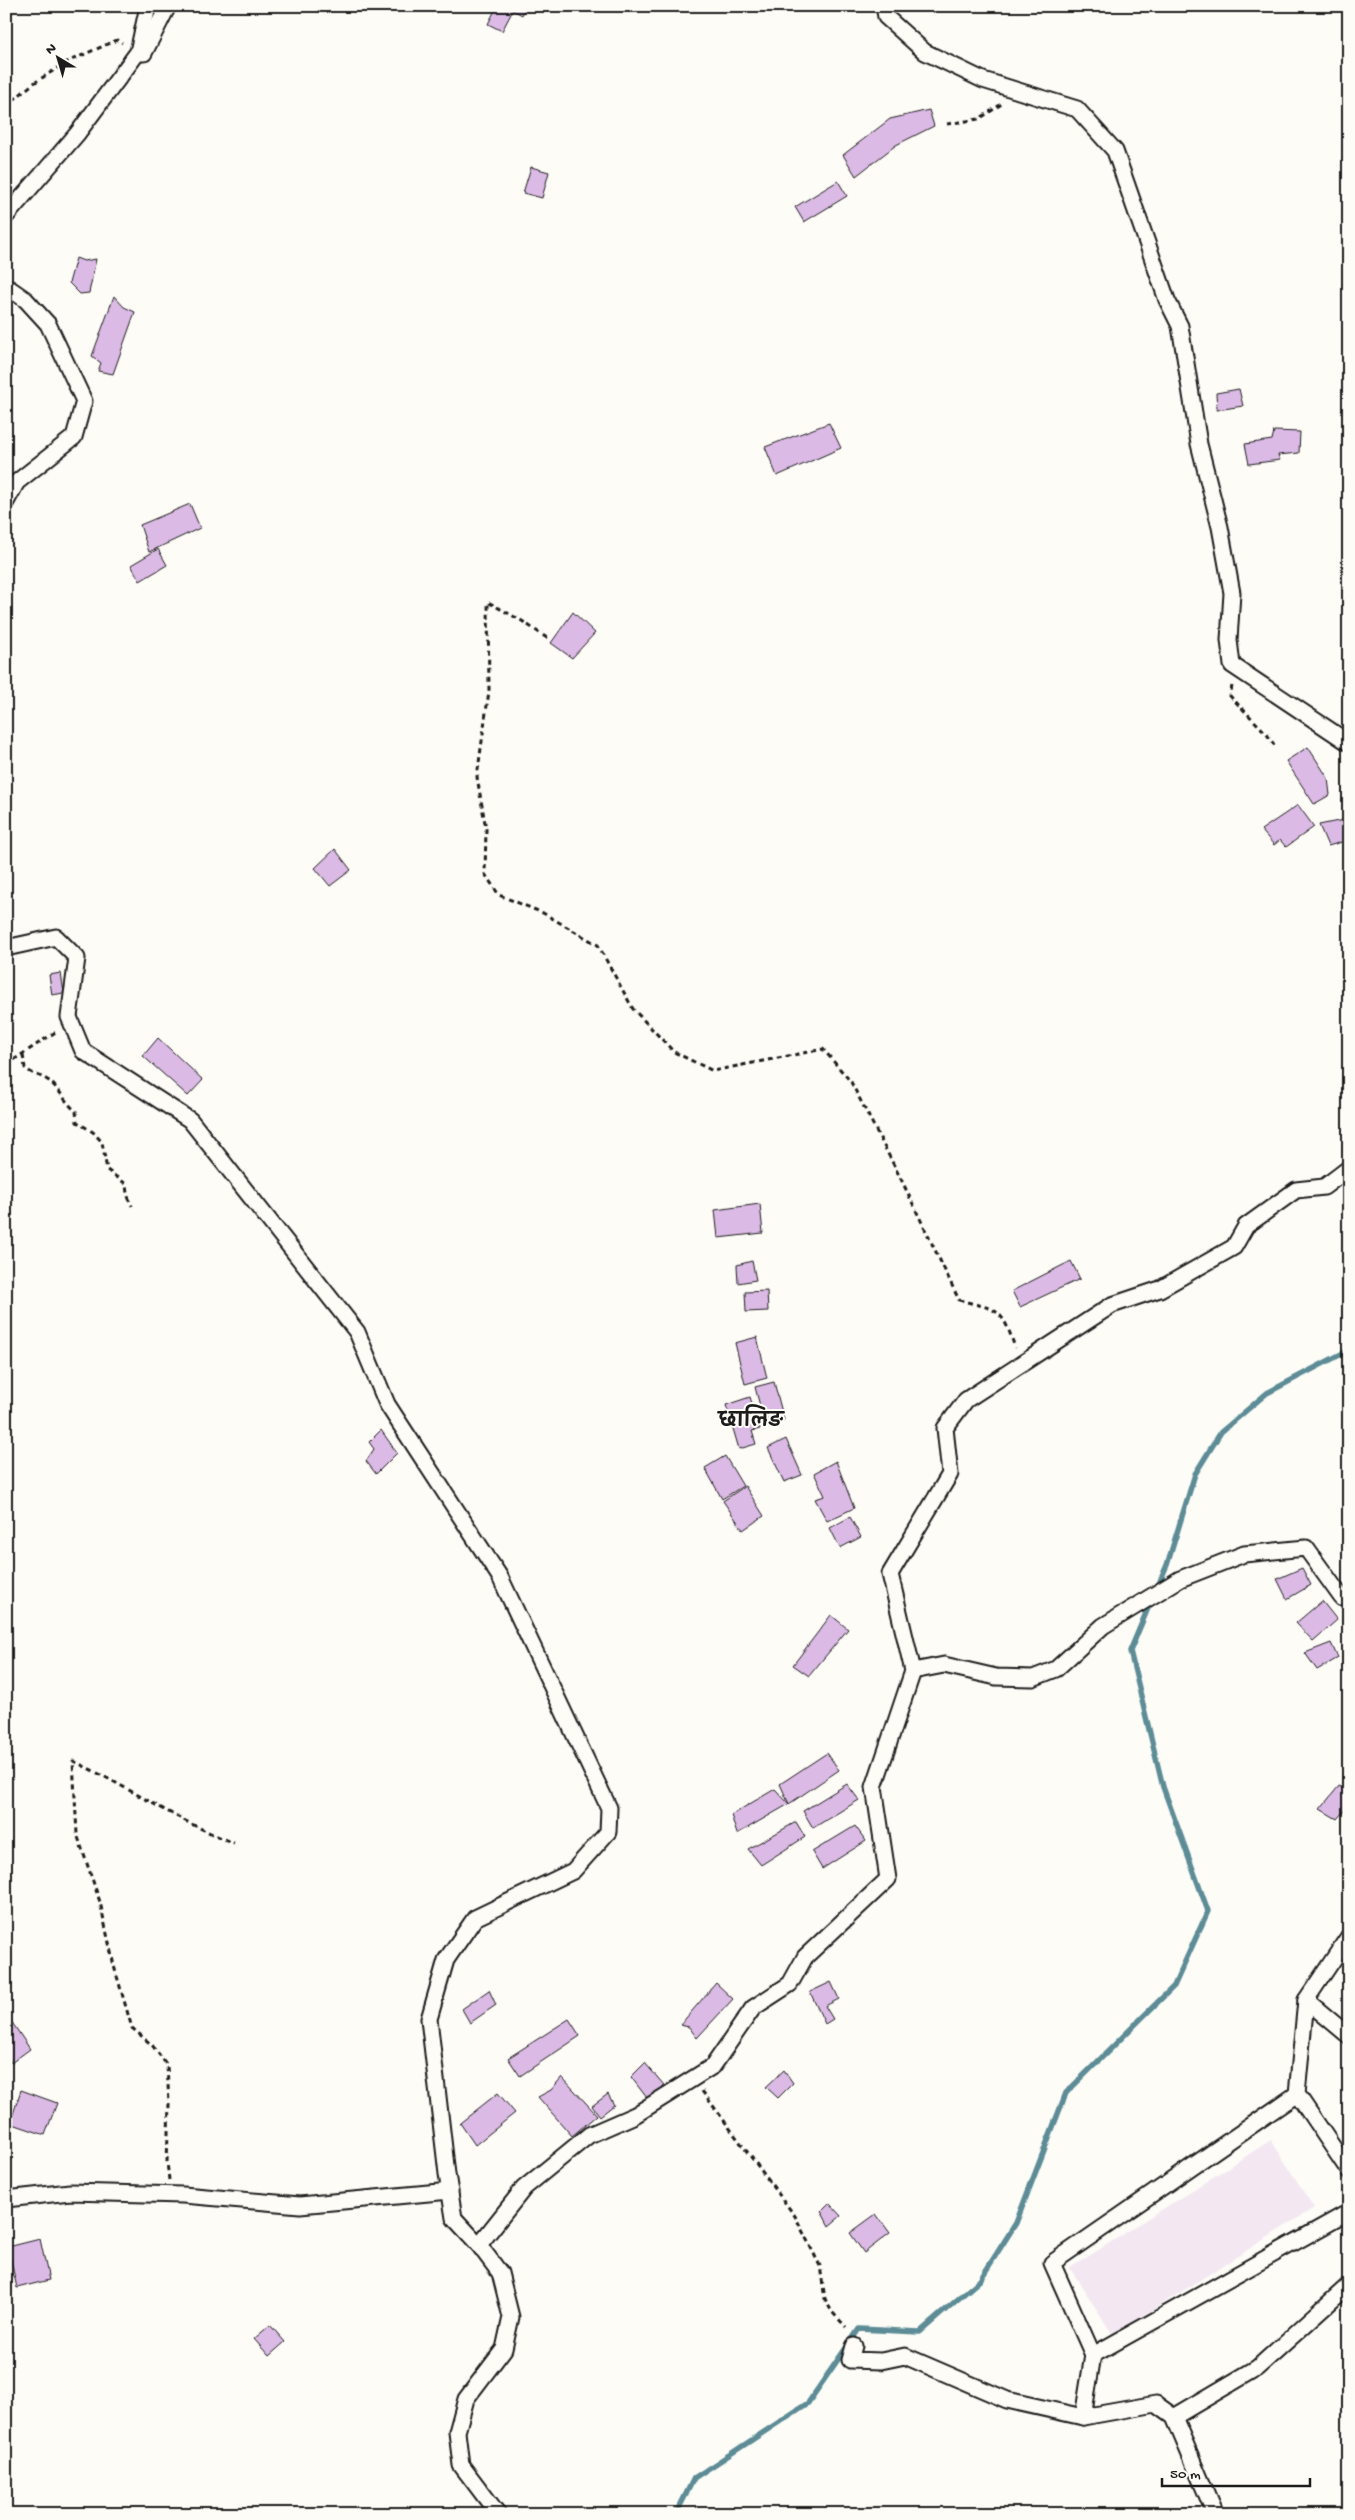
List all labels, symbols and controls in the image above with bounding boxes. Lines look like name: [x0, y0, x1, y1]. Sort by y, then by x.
north arrow: [32, 32, 82, 82]
text: N: [43, 40, 60, 59]
district label: छालिङ: [717, 1404, 785, 1434]
scale bar: [1162, 2455, 1310, 2487]
text: 50 m: [1170, 2466, 1201, 2484]

